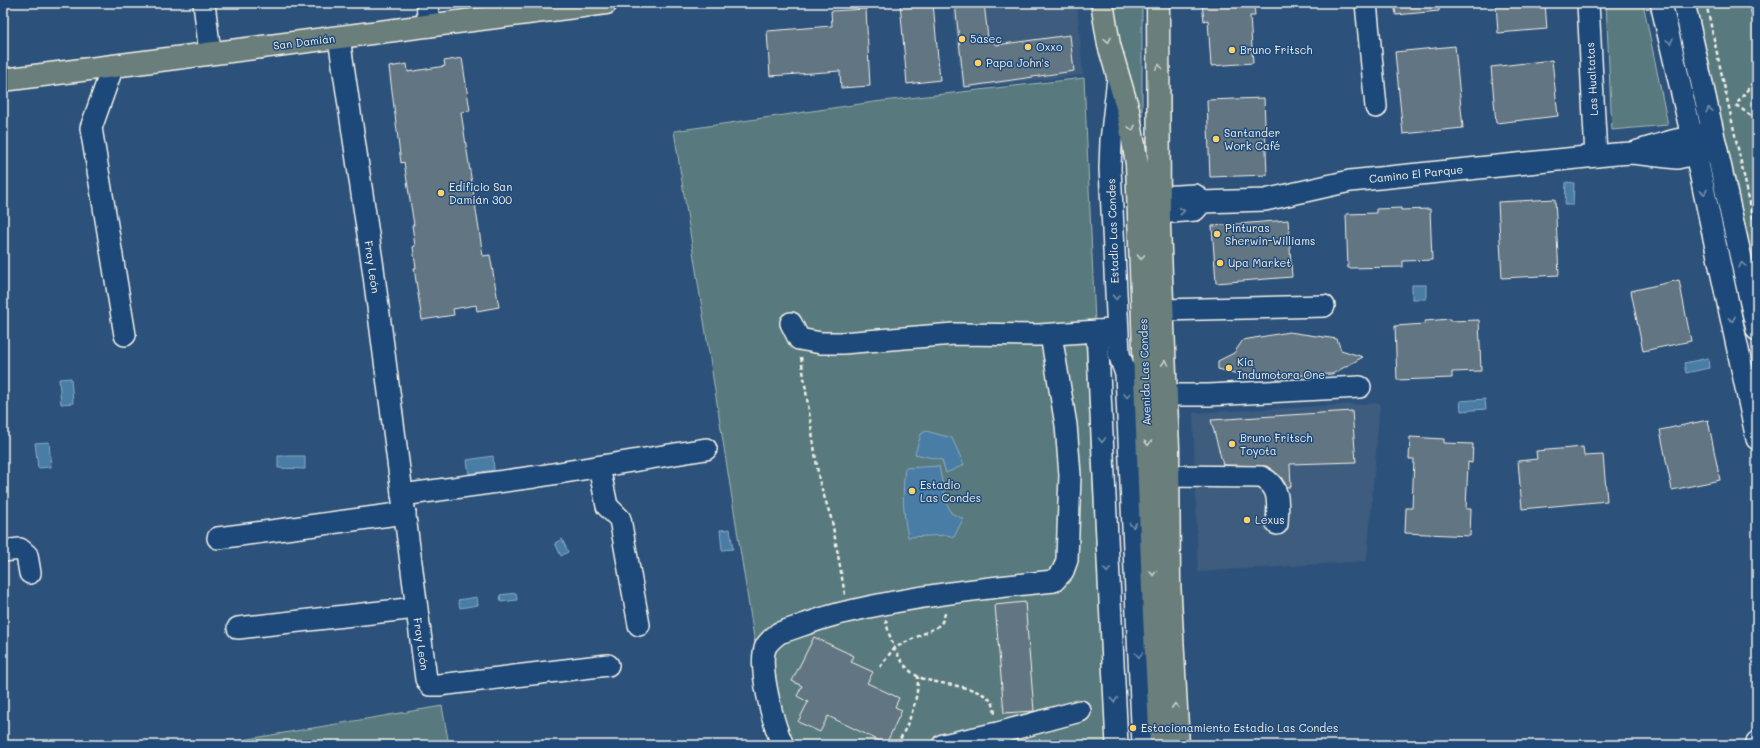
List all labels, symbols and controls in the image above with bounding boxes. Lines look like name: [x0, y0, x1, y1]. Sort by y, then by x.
street label: San Damián: [272, 30, 336, 53]
place label: 5àsec: [970, 31, 1002, 46]
marker: 5àsec: [957, 34, 967, 44]
one-way arrow: [1103, 37, 1112, 43]
one-way arrow: [1665, 38, 1673, 44]
place label: Oxxo: [1036, 39, 1063, 54]
marker: Oxxo: [1023, 42, 1033, 52]
place label: Bruno Fritsch: [1240, 42, 1312, 57]
street label: Las Hualtatas: [1582, 42, 1601, 116]
marker: Bruno Fritsch: [1227, 45, 1237, 55]
place label: Papa John's: [986, 55, 1049, 70]
marker: Papa John's: [973, 58, 983, 68]
one-way arrow: [1155, 64, 1163, 70]
one-way arrow: [1705, 107, 1713, 113]
one-way arrow: [1127, 125, 1135, 131]
place label: Santander Work Café: [1224, 125, 1281, 153]
marker: Santander Work Café: [1211, 134, 1221, 144]
street label: Camino El Parque: [1368, 161, 1464, 186]
street label: Estadio Las Condes: [1103, 178, 1122, 284]
place label: Edificio San Damián 300: [449, 179, 512, 207]
marker: Edificio San Damián 300: [436, 188, 446, 198]
one-way arrow: [1700, 189, 1708, 195]
one-way arrow: [1179, 207, 1185, 216]
place label: Pinturas Sherwin-Williams: [1225, 220, 1315, 248]
marker: Pinturas Sherwin-Williams: [1212, 229, 1222, 239]
street label: Fray León: [361, 240, 384, 294]
one-way arrow: [1137, 254, 1145, 260]
place label: Upa Market: [1228, 255, 1291, 270]
marker: Upa Market: [1215, 258, 1225, 268]
one-way arrow: [1739, 261, 1747, 268]
one-way arrow: [1111, 294, 1120, 300]
one-way arrow: [1727, 316, 1735, 323]
street label: Avenida Las Condes: [1135, 318, 1154, 426]
place label: Kia Indumotora One: [1237, 354, 1325, 382]
one-way arrow: [1160, 360, 1169, 366]
marker: Kia Indumotora One: [1224, 363, 1234, 373]
one-way arrow: [1123, 392, 1131, 398]
place label: Bruno Fritsch Toyota: [1240, 430, 1312, 458]
one-way arrow: [1098, 437, 1106, 443]
marker: Bruno Fritsch Toyota: [1227, 439, 1237, 449]
one-way arrow: [1144, 440, 1152, 446]
place label: Estadio Las Condes: [920, 477, 981, 505]
marker: Estadio Las Condes: [907, 486, 917, 496]
place label: Lexus: [1255, 512, 1285, 527]
marker: Lexus: [1242, 515, 1252, 525]
one-way arrow: [1129, 522, 1138, 528]
one-way arrow: [1103, 567, 1112, 573]
one-way arrow: [1149, 570, 1157, 576]
street label: Fray León: [410, 617, 433, 671]
one-way arrow: [1135, 652, 1144, 658]
one-way arrow: [1110, 697, 1118, 703]
one-way arrow: [1171, 703, 1180, 709]
place label: Estacionamiento Estadio Las Condes: [1141, 720, 1338, 735]
marker: Estacionamiento Estadio Las Condes: [1128, 723, 1138, 733]

